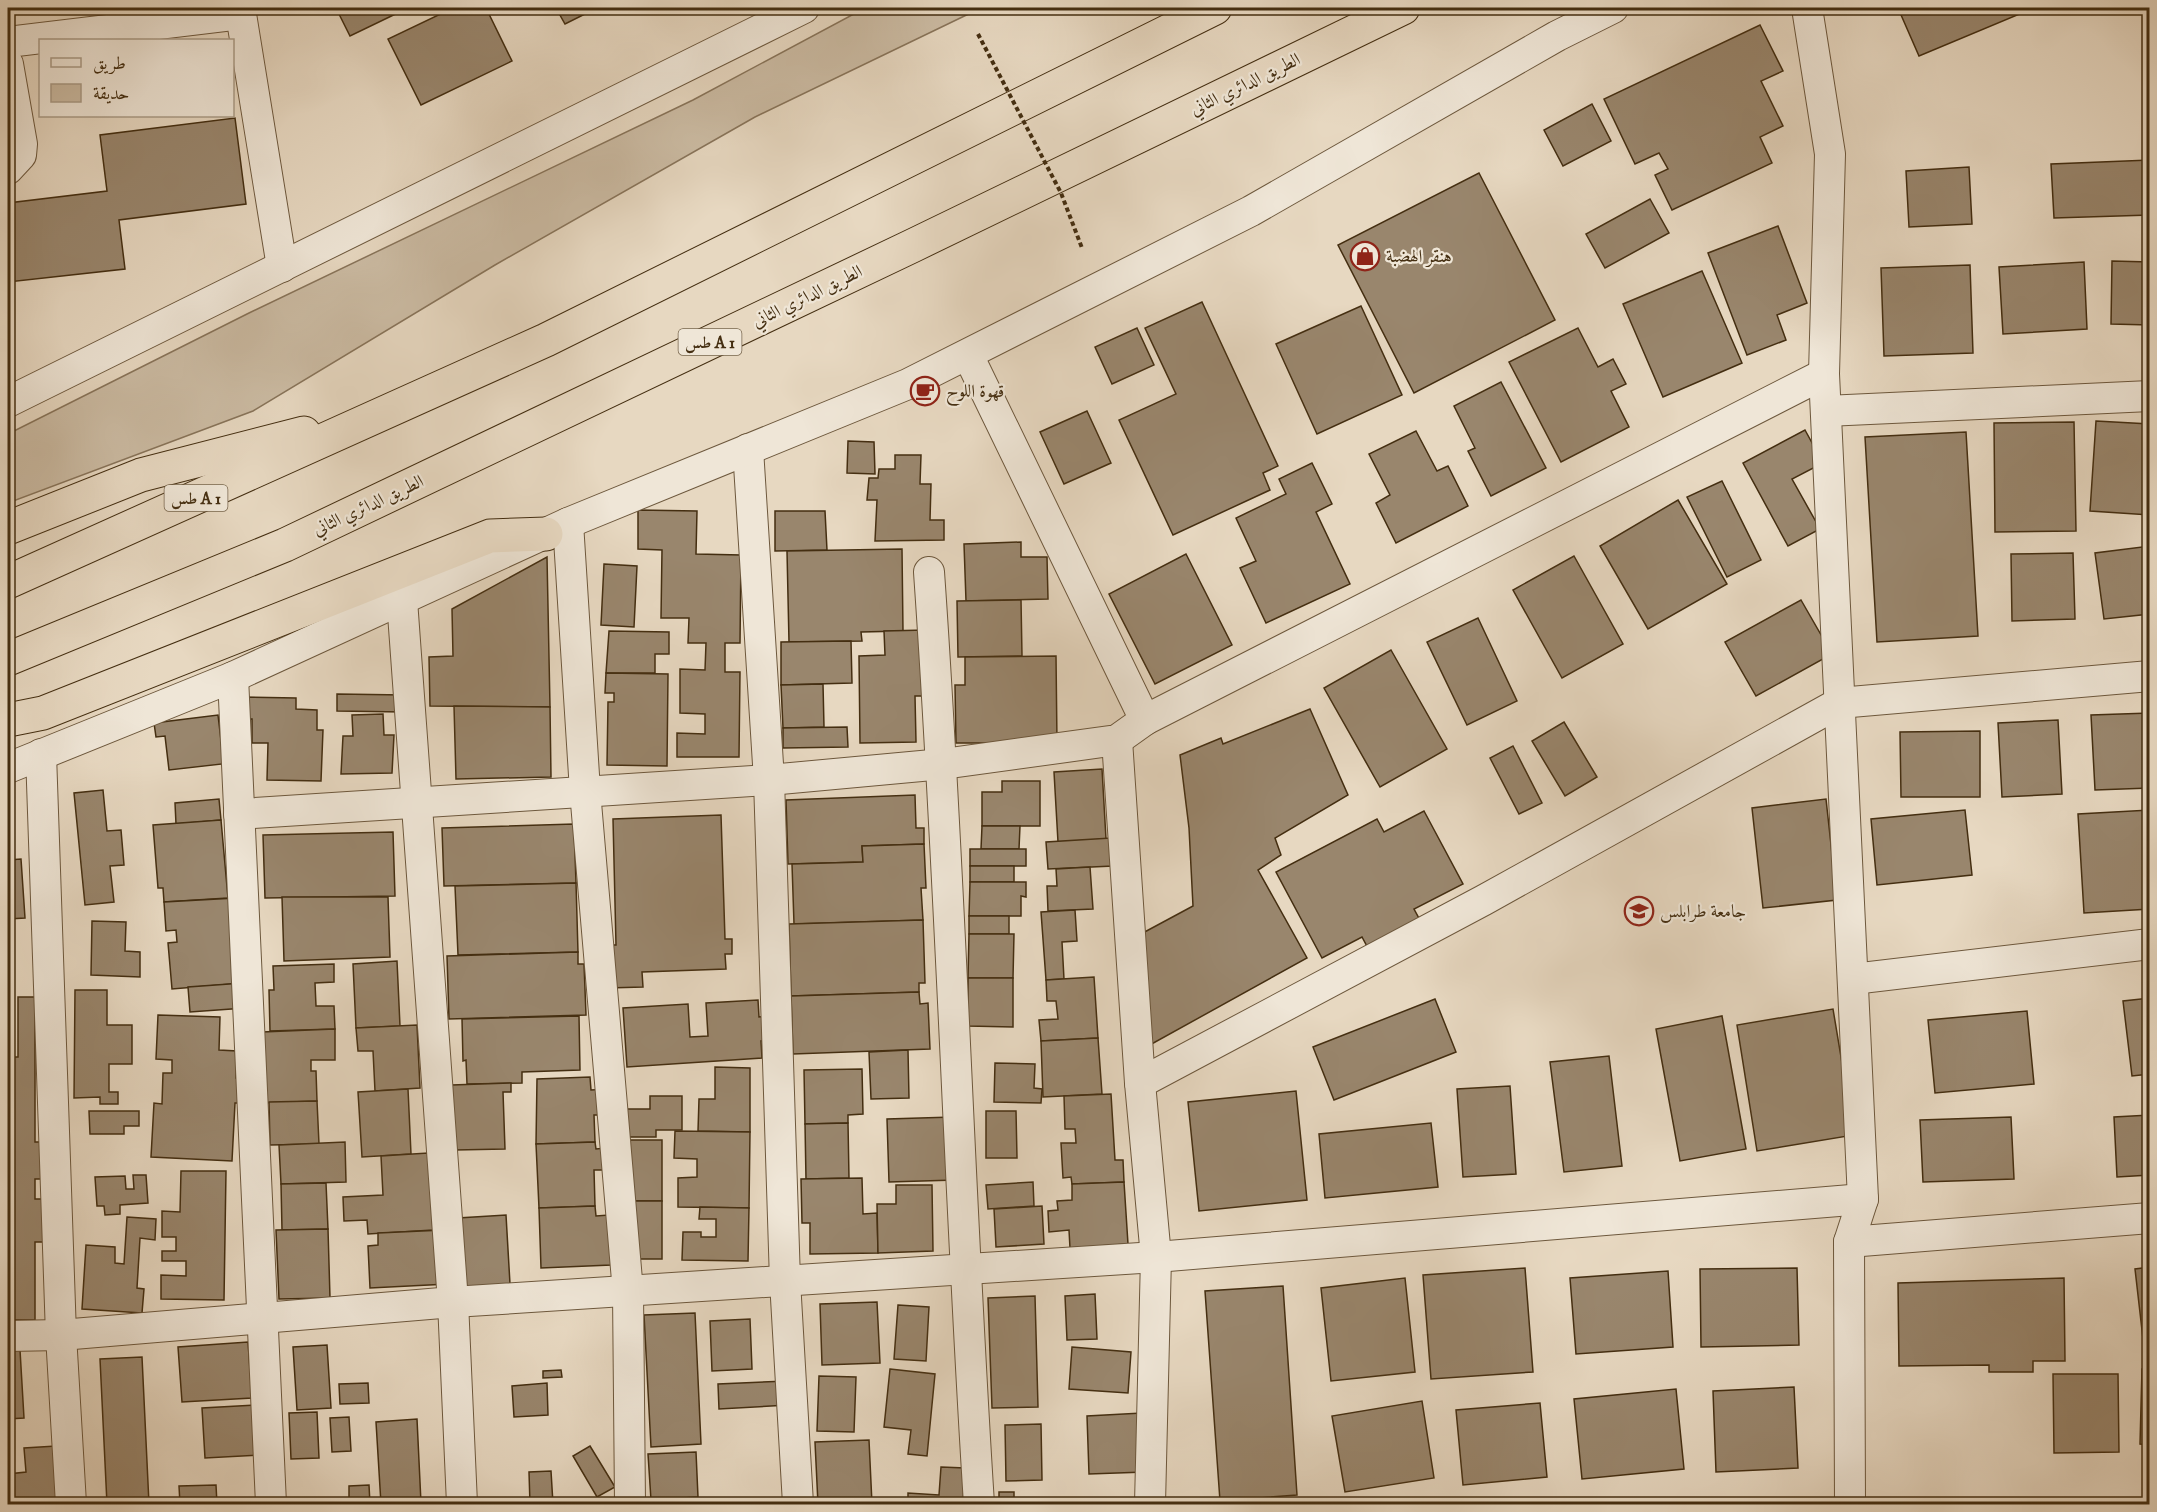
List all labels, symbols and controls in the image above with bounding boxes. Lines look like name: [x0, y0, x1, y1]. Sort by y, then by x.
legend: [39, 39, 234, 117]
street label: الطريق الدائري الثاني: [1187, 49, 1306, 124]
text: طريق: [93, 53, 126, 76]
text: حديقة: [93, 83, 129, 106]
shop icon: هنقر الهضبة: [1349, 240, 1381, 272]
place label: هنقر الهضبة: [1386, 246, 1452, 269]
street label: الطريق الدائري الثاني: [749, 261, 868, 336]
road number: طس A 1: [678, 329, 742, 355]
cafe icon: قهوة اللوح: [909, 375, 941, 407]
place label: قهوة اللوح: [946, 381, 1004, 407]
street label: الطريق الدائري الثاني: [309, 471, 429, 544]
road number: طس A 1: [164, 485, 228, 511]
school or university icon: جامعة طرابلس: [1623, 895, 1655, 927]
place label: جامعة طرابلس: [1660, 901, 1746, 924]

